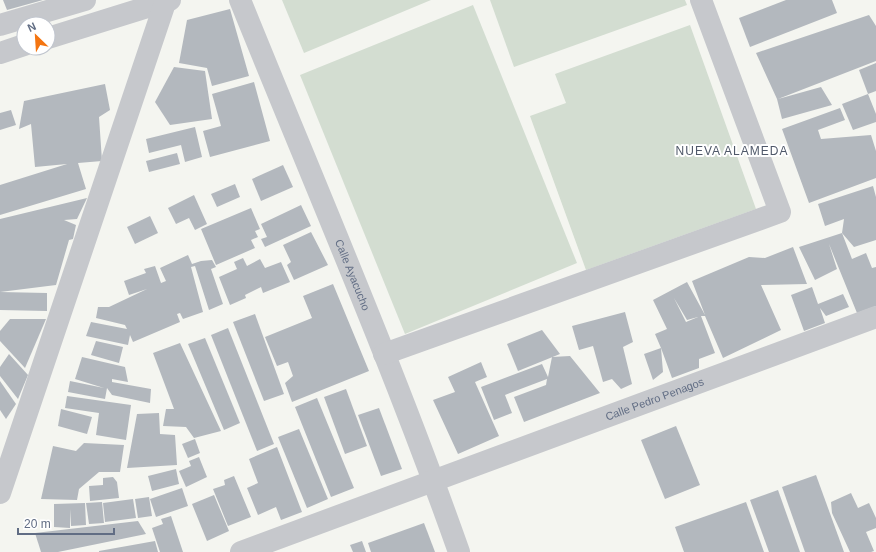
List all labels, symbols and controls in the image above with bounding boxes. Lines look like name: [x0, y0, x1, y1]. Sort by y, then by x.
north arrow: [16, 16, 56, 56]
text: N: [26, 20, 38, 34]
district label: NUEVA ALAMEDA: [676, 144, 788, 158]
street label: Calle Ayacucho: [333, 237, 372, 312]
street label: Calle Pedro Penagos: [604, 375, 706, 423]
scale bar: [18, 510, 114, 536]
text: 20 m: [24, 517, 51, 531]

